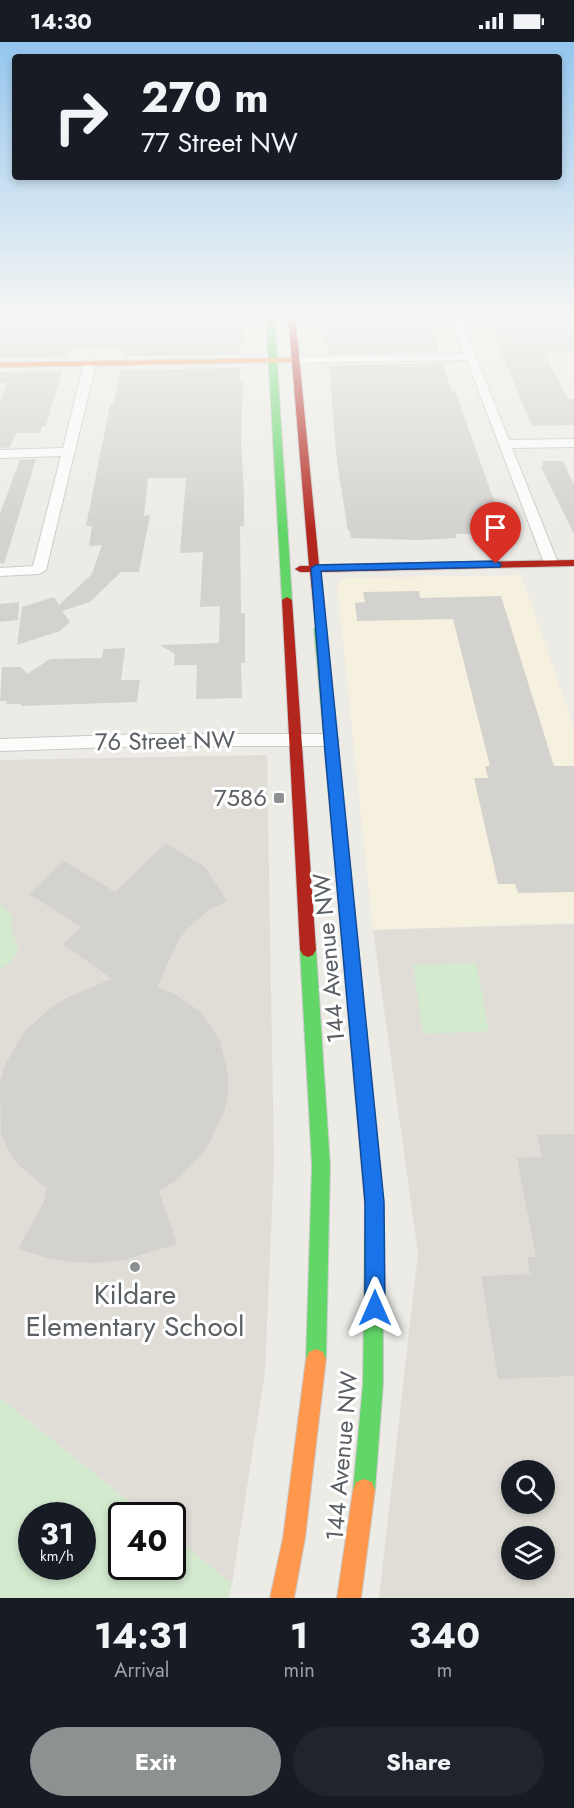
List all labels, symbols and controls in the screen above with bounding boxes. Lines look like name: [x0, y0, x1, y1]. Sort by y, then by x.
text: 14:30: [30, 5, 92, 37]
text: 270 m: [141, 67, 269, 128]
icon: right: [42, 78, 120, 156]
text: 77 Street NW: [141, 123, 298, 162]
pin: [470, 502, 521, 564]
icon: arrive: [479, 511, 512, 544]
street label: 76 Street NW: [94, 722, 236, 759]
place label: 7586: [214, 780, 267, 815]
marker: 7586: [272, 791, 286, 805]
street label: 144 Avenue NW: [304, 871, 353, 1044]
marker: Kildare Elementary School: [128, 1260, 142, 1274]
place label: Kildare Elementary School: [25, 1274, 245, 1347]
position arrow: [343, 1276, 407, 1340]
street label: 144 Avenue NW: [317, 1369, 366, 1542]
map controls: [501, 1460, 555, 1580]
button: search: [501, 1460, 555, 1514]
speed limit sign: 40: [108, 1502, 186, 1580]
text: 31: [40, 1512, 74, 1555]
button: layers: [501, 1526, 555, 1580]
text: km/h: [40, 1545, 74, 1567]
text: 14:31: [94, 1609, 190, 1661]
text: 1: [290, 1609, 308, 1661]
text: 340: [409, 1609, 480, 1661]
text: Arrival: [114, 1656, 169, 1685]
text: min: [284, 1656, 315, 1685]
text: m: [437, 1656, 452, 1685]
button: Exit: [30, 1727, 281, 1796]
button: Share: [293, 1727, 544, 1796]

